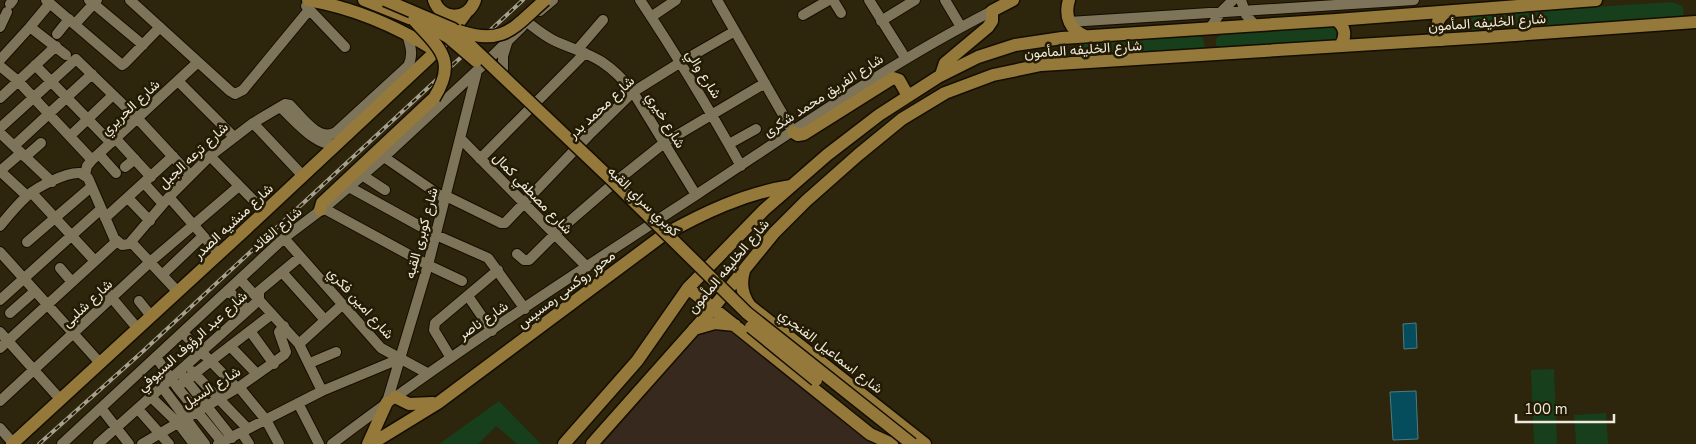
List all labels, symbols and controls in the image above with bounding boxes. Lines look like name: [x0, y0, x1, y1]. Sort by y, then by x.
street label: شارع الخليفه المأمون: [1427, 9, 1547, 37]
street label: شارع الخليفه المأمون: [1023, 36, 1143, 64]
street label: شارع والي: [679, 46, 726, 103]
street label: شارع الفريق محمد شكرى: [760, 49, 888, 142]
street label: شارع محمد بدر: [563, 72, 639, 144]
street label: شارع الحريري: [97, 75, 165, 141]
street label: شارع خيري: [640, 89, 690, 153]
street label: شارع ترعه الجبل: [154, 118, 233, 194]
street label: شارع مصطفي كمال: [487, 148, 577, 240]
street label: كوبري سراي القبه: [602, 162, 684, 242]
street label: شارع منشيه الصدر: [188, 179, 278, 265]
street label: شارع كوبرى القبه: [400, 185, 444, 281]
street label: شارع القائد: [247, 202, 307, 257]
street label: شارع الخليفه المأمون: [683, 215, 774, 318]
street label: محور روكسى رمسيس: [513, 246, 619, 333]
street label: شارع امين فكري: [322, 263, 398, 345]
street label: شارع شلبى: [58, 275, 117, 332]
street label: شارع عبد الرؤوف السيوفي: [133, 287, 253, 398]
street label: شارع ناصر: [454, 297, 513, 345]
street label: شارع اسماعيل الفنجري: [773, 305, 887, 400]
street label: شارع السيل: [178, 362, 245, 414]
scale bar: [1516, 392, 1614, 424]
text: 100 m: [1524, 399, 1568, 419]

